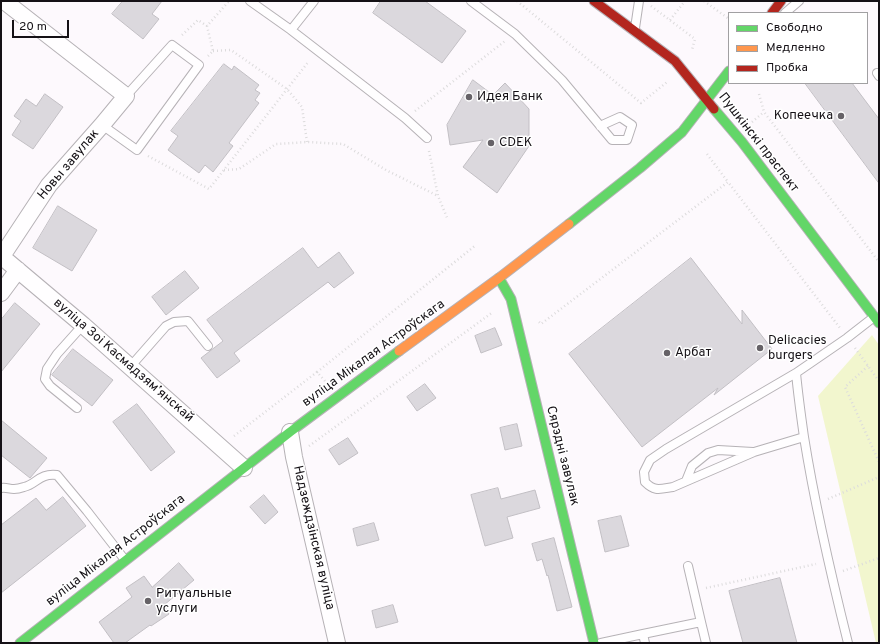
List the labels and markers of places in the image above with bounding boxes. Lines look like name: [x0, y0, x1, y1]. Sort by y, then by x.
place label: Идея Банк: [477, 89, 543, 105]
marker: Идея Банк: [464, 92, 474, 102]
place label: Копеечка: [774, 108, 833, 124]
marker: Копеечка: [836, 111, 846, 121]
place label: CDEK: [499, 135, 532, 151]
marker: CDEK: [486, 138, 496, 148]
place label: Delicacies burgers: [768, 333, 827, 364]
marker: Delicacies burgers: [755, 343, 765, 353]
place label: Арбат: [675, 345, 711, 361]
marker: Арбат: [662, 348, 672, 358]
place label: Ритуальные услуги: [156, 586, 232, 617]
marker: Ритуальные услуги: [143, 596, 153, 606]

